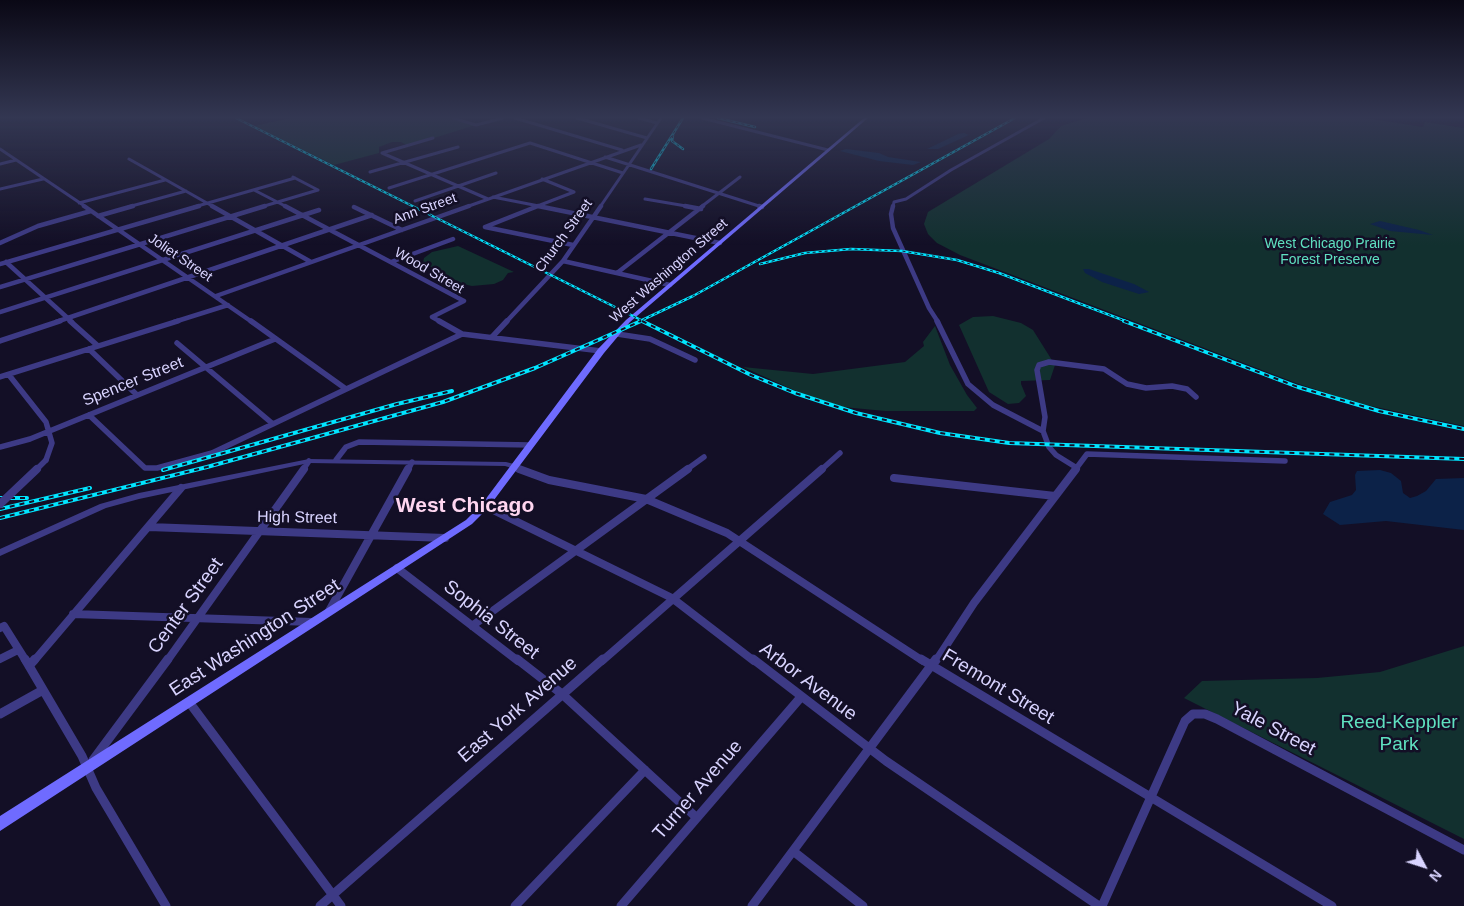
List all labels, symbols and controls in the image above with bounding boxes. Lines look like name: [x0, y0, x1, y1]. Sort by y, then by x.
street label: Ann Street: [391, 190, 459, 228]
street label: Church Street: [532, 196, 596, 276]
street label: West Washington Street: [607, 215, 731, 327]
street label: Joliet Street: [145, 230, 215, 286]
park label: West Chicago Prairie Forest Preserve: [1264, 236, 1396, 268]
street label: Wood Street: [391, 244, 467, 298]
street label: Spencer Street: [80, 353, 186, 411]
district label: West Chicago: [396, 493, 534, 519]
street label: High Street: [257, 508, 337, 528]
street label: Center Street: [144, 554, 228, 658]
street label: East Washington Street: [165, 574, 345, 702]
street label: Sophia Street: [439, 576, 543, 664]
street label: Arbor Avenue: [755, 638, 861, 726]
street label: Fremont Street: [938, 645, 1058, 729]
street label: East York Avenue: [454, 652, 582, 768]
street label: Yale Street: [1227, 697, 1319, 761]
park label: Reed-Keppler Park: [1340, 712, 1458, 756]
street label: Turner Avenue: [649, 735, 747, 845]
north arrow: [1399, 841, 1449, 891]
text: N: [1426, 867, 1445, 885]

